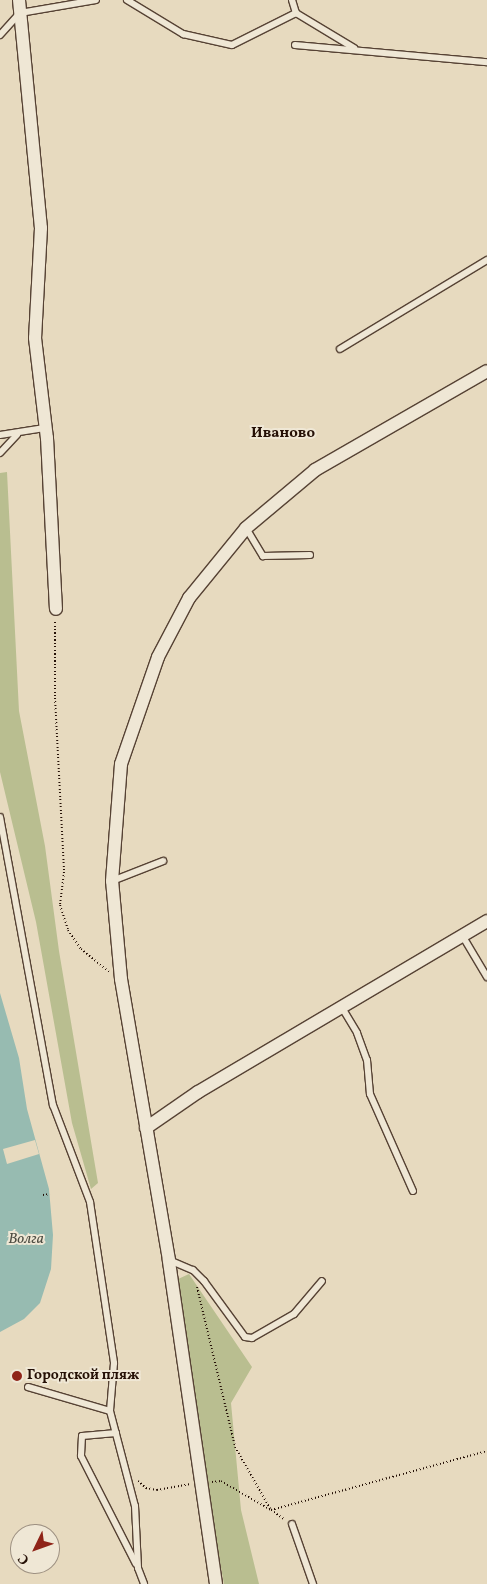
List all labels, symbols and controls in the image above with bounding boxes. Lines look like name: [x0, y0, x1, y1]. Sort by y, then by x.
district label: Иваново: [251, 425, 315, 443]
water label: Волга: [8, 1231, 44, 1249]
place label: Городской пляж: [27, 1368, 139, 1384]
marker: Городской пляж: [11, 1370, 23, 1382]
north arrow: [10, 1524, 60, 1574]
text: С: [14, 1549, 34, 1568]

